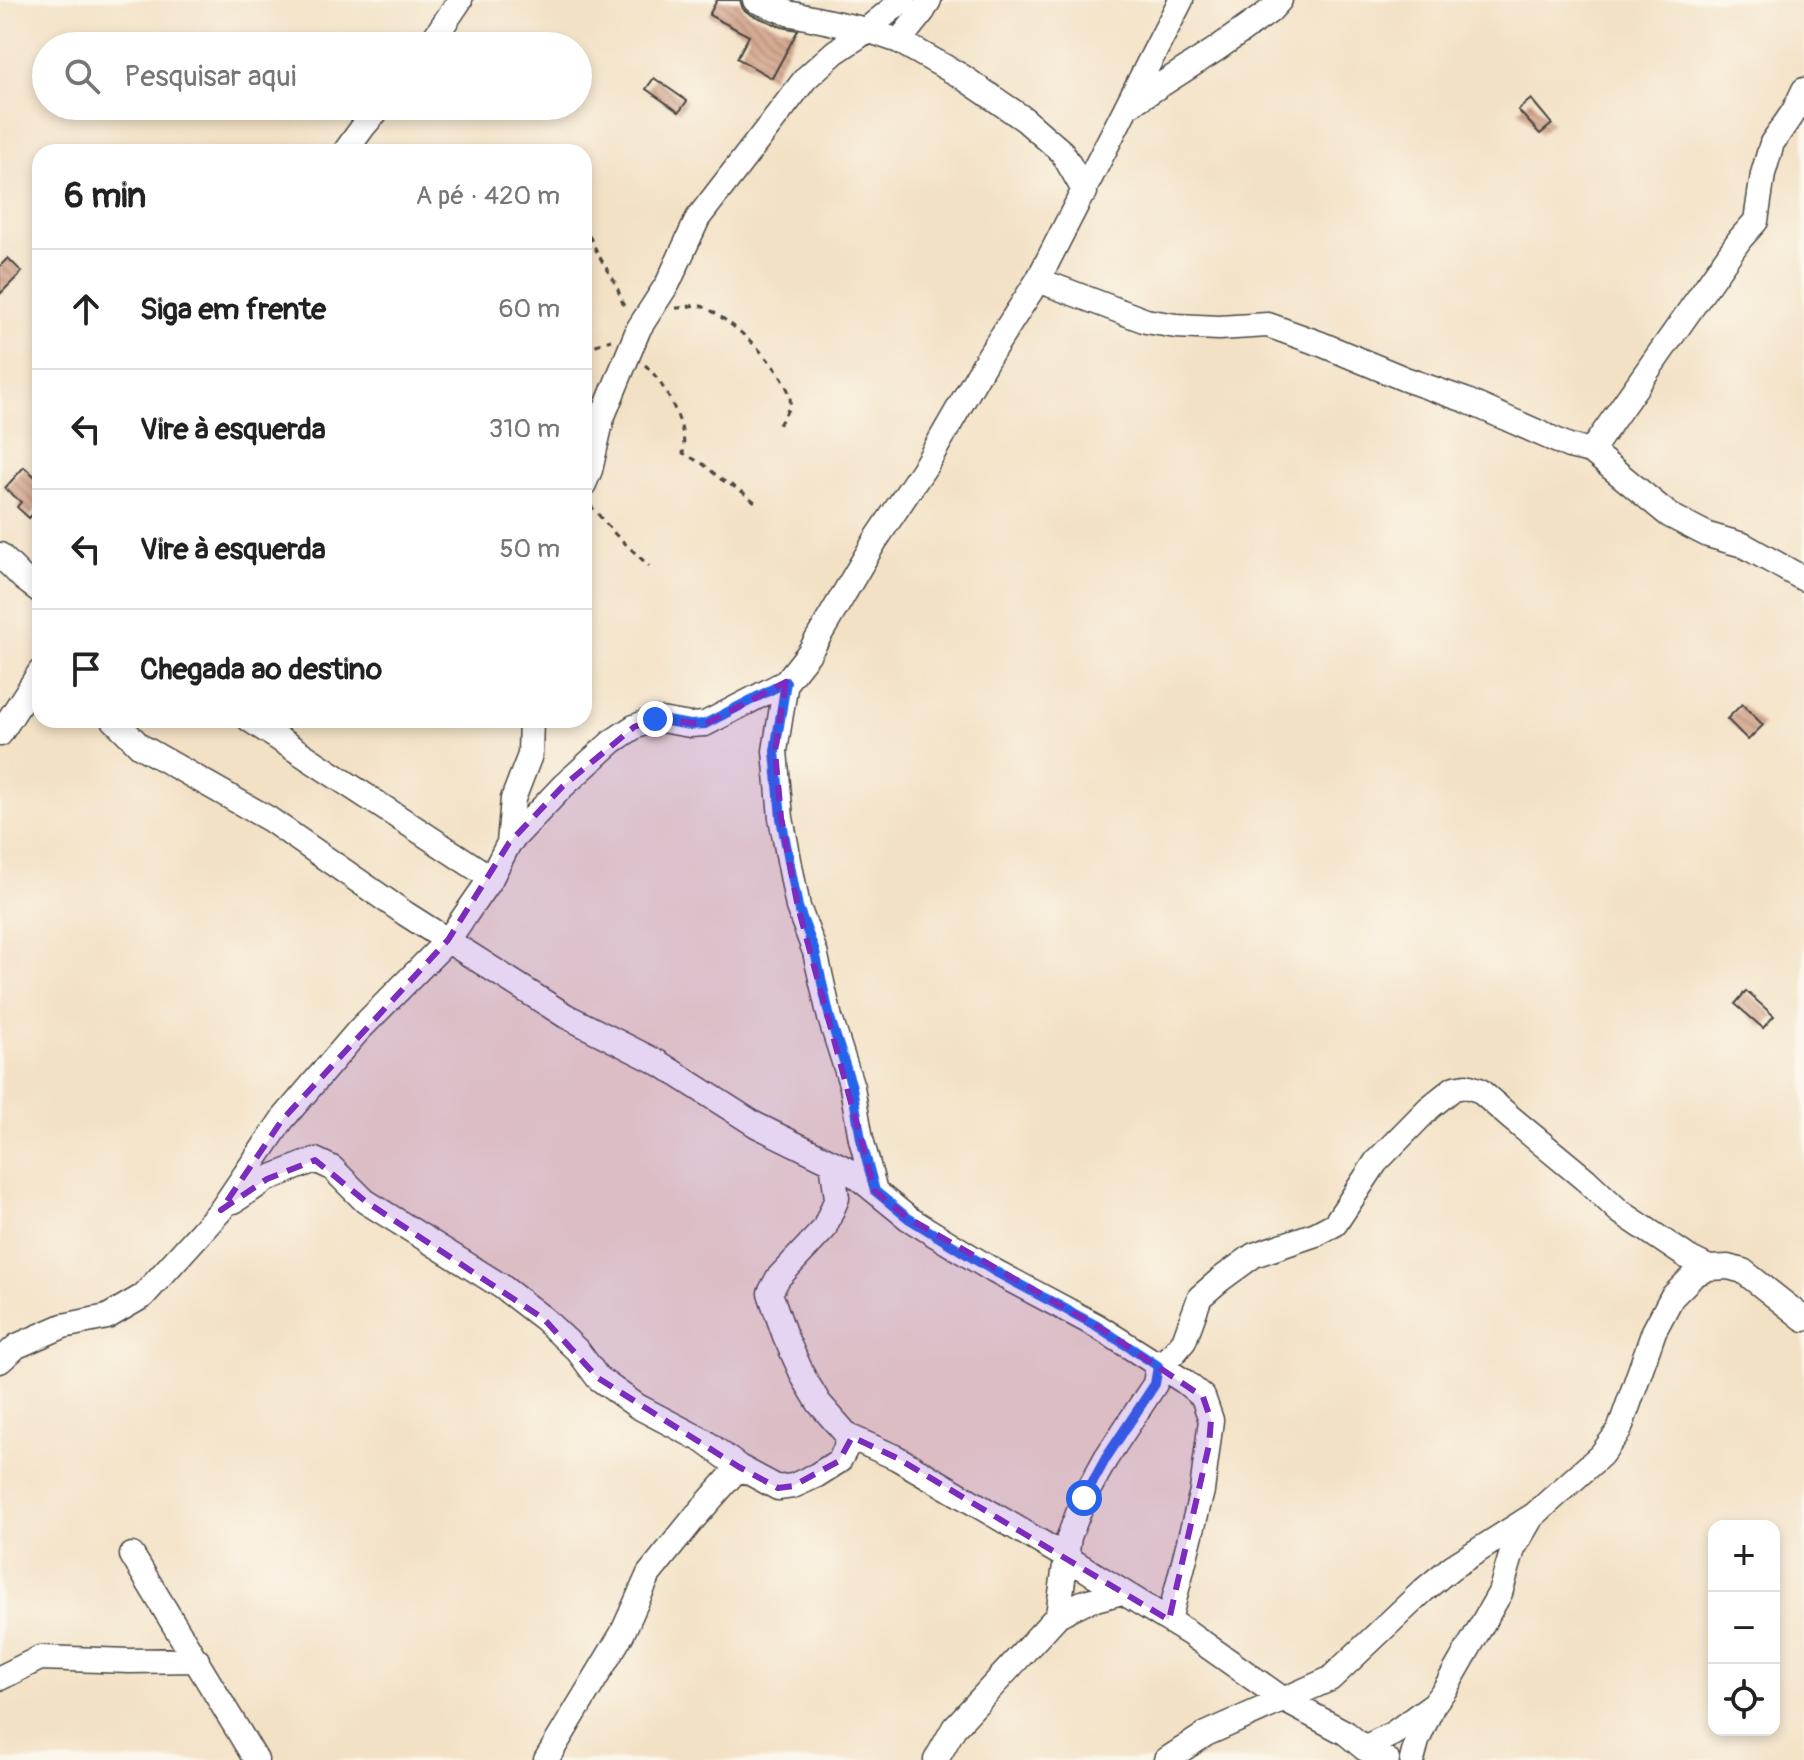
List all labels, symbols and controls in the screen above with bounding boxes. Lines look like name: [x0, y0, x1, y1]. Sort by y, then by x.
search box: [32, 32, 592, 120]
icon: search: [60, 54, 104, 98]
text: Pesquisar aqui: [124, 58, 296, 95]
text: 6 min: [64, 175, 146, 218]
text: A pé · 420 m: [416, 180, 560, 212]
icon: ahead: [64, 287, 108, 331]
text: Siga em frente: [140, 291, 326, 328]
text: 60 m: [498, 293, 560, 325]
icon: left: [64, 407, 108, 451]
text: Vire à esquerda: [140, 411, 326, 448]
text: 310 m: [489, 413, 560, 445]
icon: left: [64, 527, 108, 571]
text: Vire à esquerda: [140, 531, 326, 568]
text: 50 m: [499, 533, 560, 565]
icon: arrive: [64, 647, 108, 691]
text: Chegada ao destino: [140, 651, 382, 688]
route end: [637, 701, 673, 737]
route start: [1066, 1480, 1102, 1516]
map controls: [1708, 1520, 1780, 1736]
button: +: [1708, 1520, 1780, 1592]
button: −: [1708, 1592, 1780, 1664]
button: locate: [1708, 1664, 1780, 1736]

